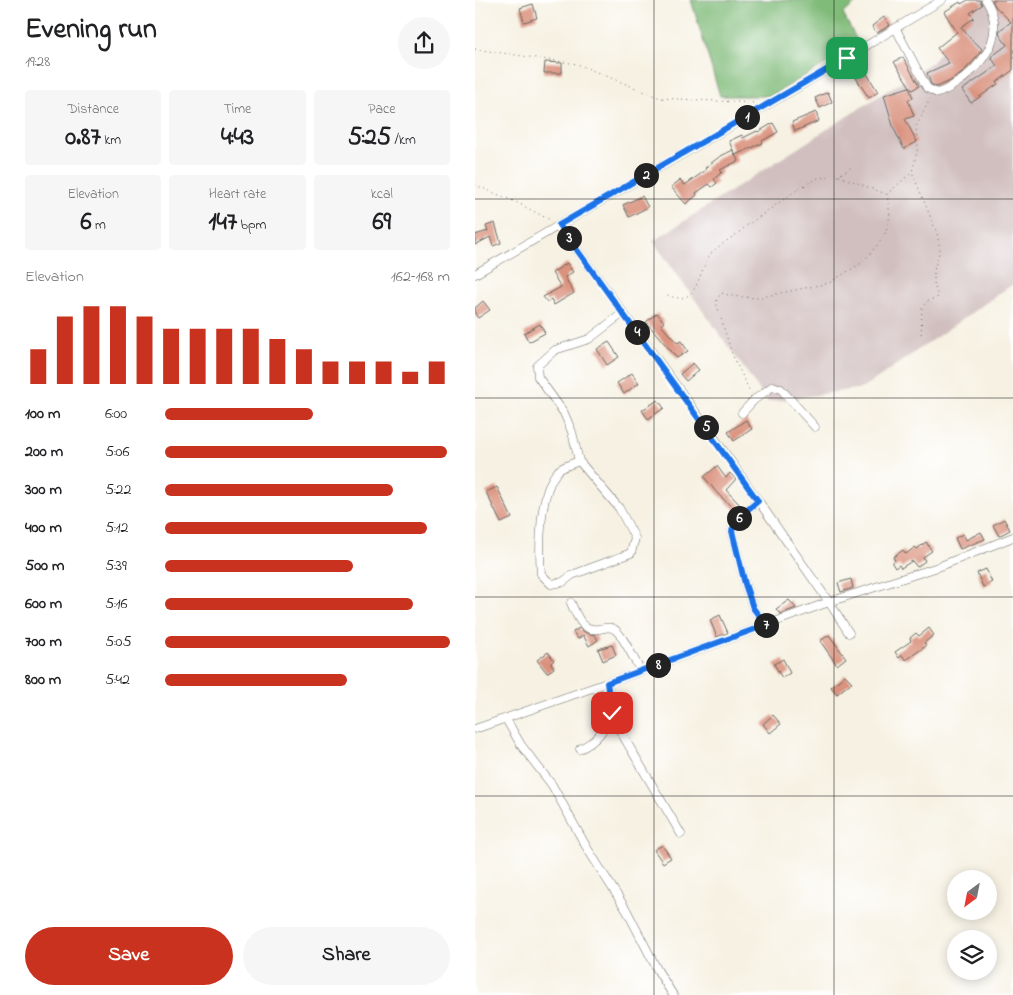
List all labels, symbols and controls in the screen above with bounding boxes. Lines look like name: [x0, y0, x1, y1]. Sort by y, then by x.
text: Evening run: [25, 10, 157, 51]
button: share: [398, 17, 450, 69]
pin: [826, 37, 868, 79]
icon: arrive: [833, 44, 861, 72]
text: 19:28: [25, 50, 50, 74]
text: Distance: [67, 99, 119, 120]
text: Time: [224, 99, 251, 120]
text: Pace: [368, 99, 395, 120]
pin: 1: [735, 104, 759, 130]
text: 1: [745, 107, 750, 128]
text: 0.87: [65, 120, 101, 156]
text: 4:43: [221, 120, 254, 156]
text: 5:25: [348, 120, 391, 156]
text: km: [101, 130, 121, 151]
text: /km: [391, 130, 416, 151]
pin: 2: [633, 162, 659, 188]
text: 2: [643, 165, 650, 186]
text: Elevation: [67, 184, 119, 205]
text: Heart rate: [209, 184, 266, 205]
text: kcal: [371, 184, 393, 205]
text: 6: [80, 205, 91, 241]
text: 147: [209, 205, 237, 241]
text: 69: [373, 205, 391, 241]
text: m: [91, 215, 106, 236]
text: bpm: [237, 215, 266, 236]
pin: 3: [557, 226, 581, 250]
text: 3: [567, 228, 572, 249]
text: Elevation: [25, 265, 84, 289]
text: 162–168 m: [391, 265, 450, 289]
pin: 4: [625, 320, 649, 344]
text: 4: [635, 322, 640, 343]
text: 100 m: [25, 402, 60, 426]
text: 6:00: [105, 402, 127, 426]
pin: 5: [693, 414, 719, 440]
text: 5: [702, 417, 711, 438]
text: 200 m: [25, 440, 63, 464]
text: 5:06: [105, 440, 129, 464]
text: 300 m: [25, 478, 62, 502]
text: 5:22: [105, 478, 131, 502]
pin: 6: [727, 506, 751, 530]
text: 6: [736, 508, 743, 529]
text: 400 m: [25, 516, 62, 540]
text: 5:12: [105, 516, 129, 540]
text: 500 m: [25, 554, 64, 578]
text: 5:39: [105, 554, 127, 578]
text: 600 m: [25, 592, 62, 616]
text: 5:16: [105, 592, 128, 616]
pin: 7: [753, 612, 779, 638]
text: 7: [764, 615, 769, 636]
text: 700 m: [25, 630, 62, 654]
text: 5:05: [105, 630, 132, 654]
pin: 8: [645, 652, 671, 678]
text: 8: [656, 655, 661, 676]
text: 800 m: [25, 668, 61, 692]
text: 5:42: [105, 668, 130, 692]
pin: [591, 692, 633, 734]
icon: check: [598, 699, 626, 727]
north arrow: [947, 870, 997, 920]
map controls: [947, 870, 997, 980]
button: Save: [25, 927, 233, 985]
button: Share: [243, 927, 450, 985]
button: layers: [947, 930, 997, 980]

